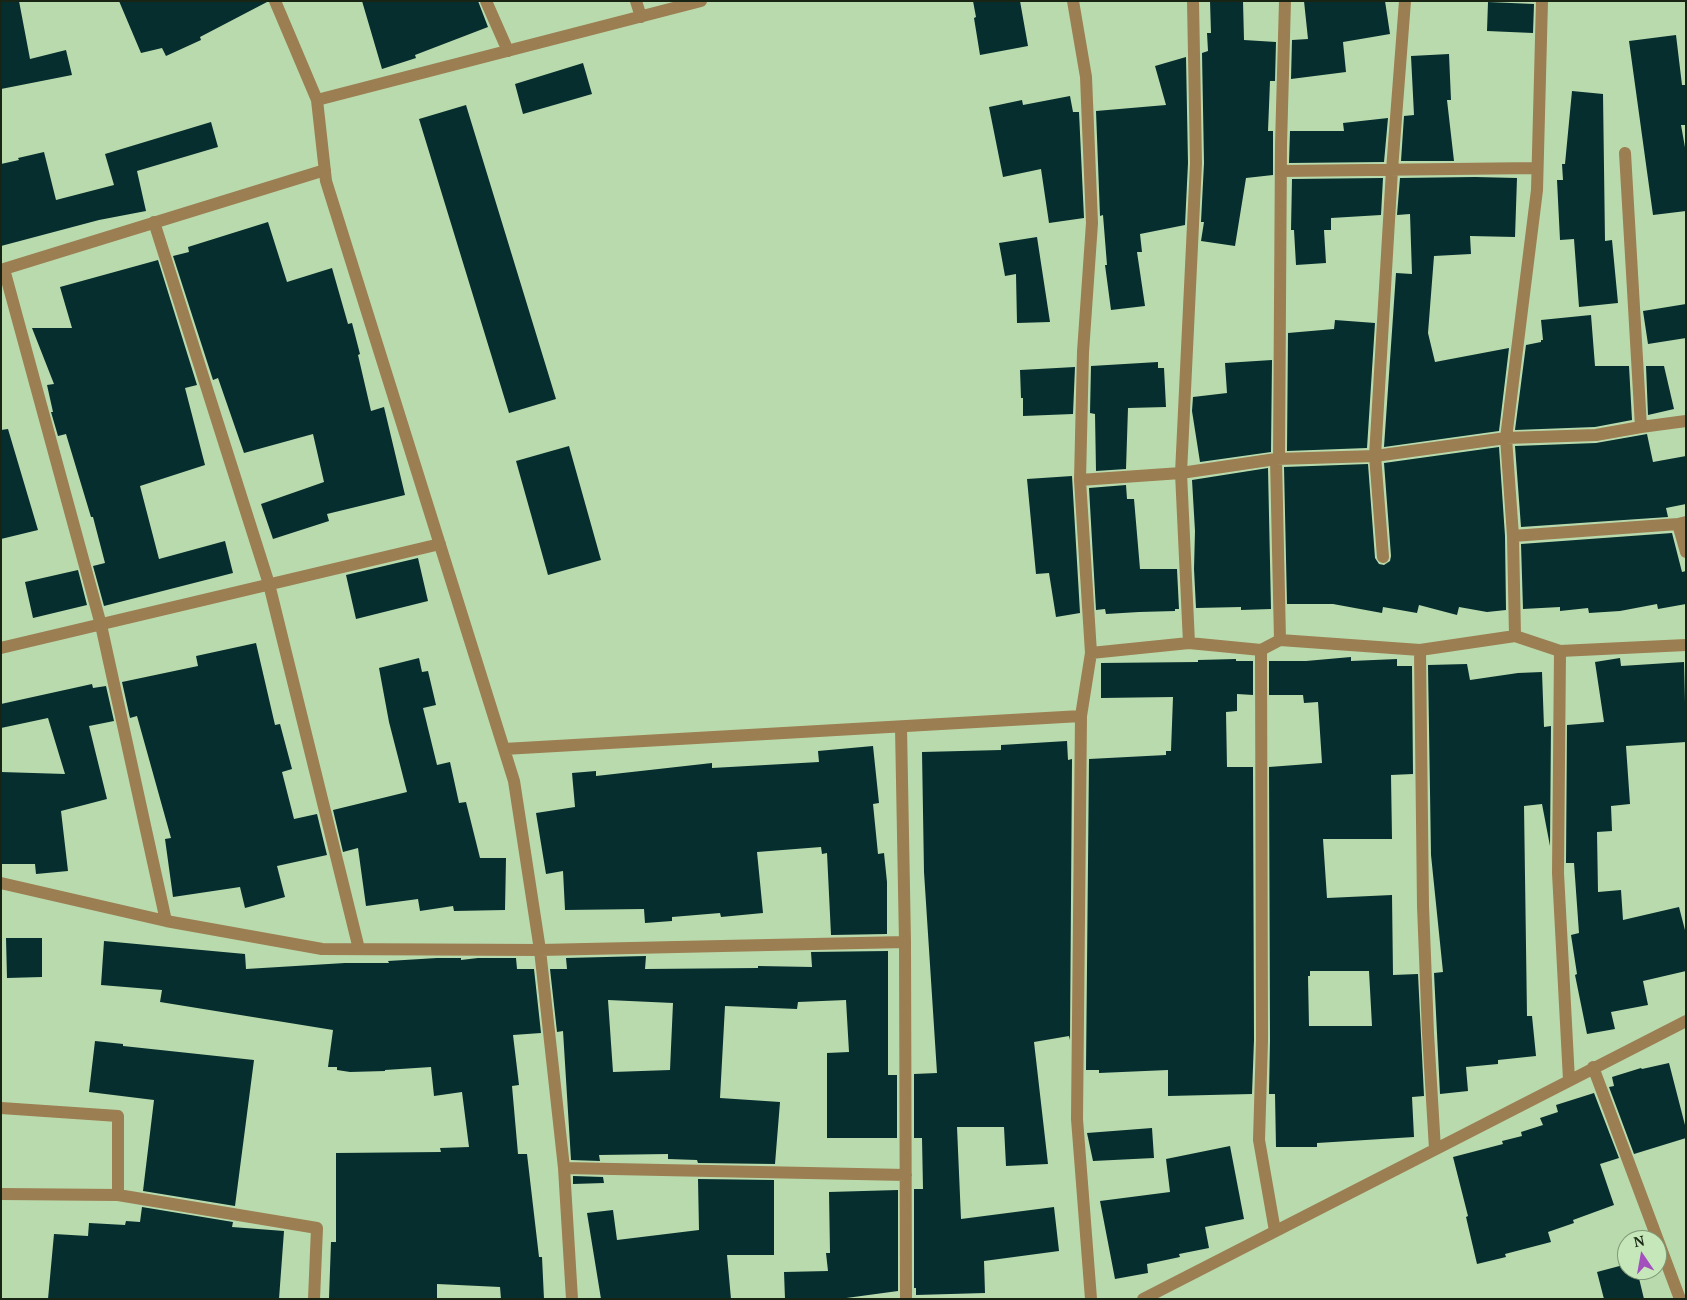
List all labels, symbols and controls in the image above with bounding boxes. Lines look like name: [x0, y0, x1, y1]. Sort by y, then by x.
north arrow: [1617, 1230, 1667, 1280]
text: N: [1632, 1230, 1646, 1251]

